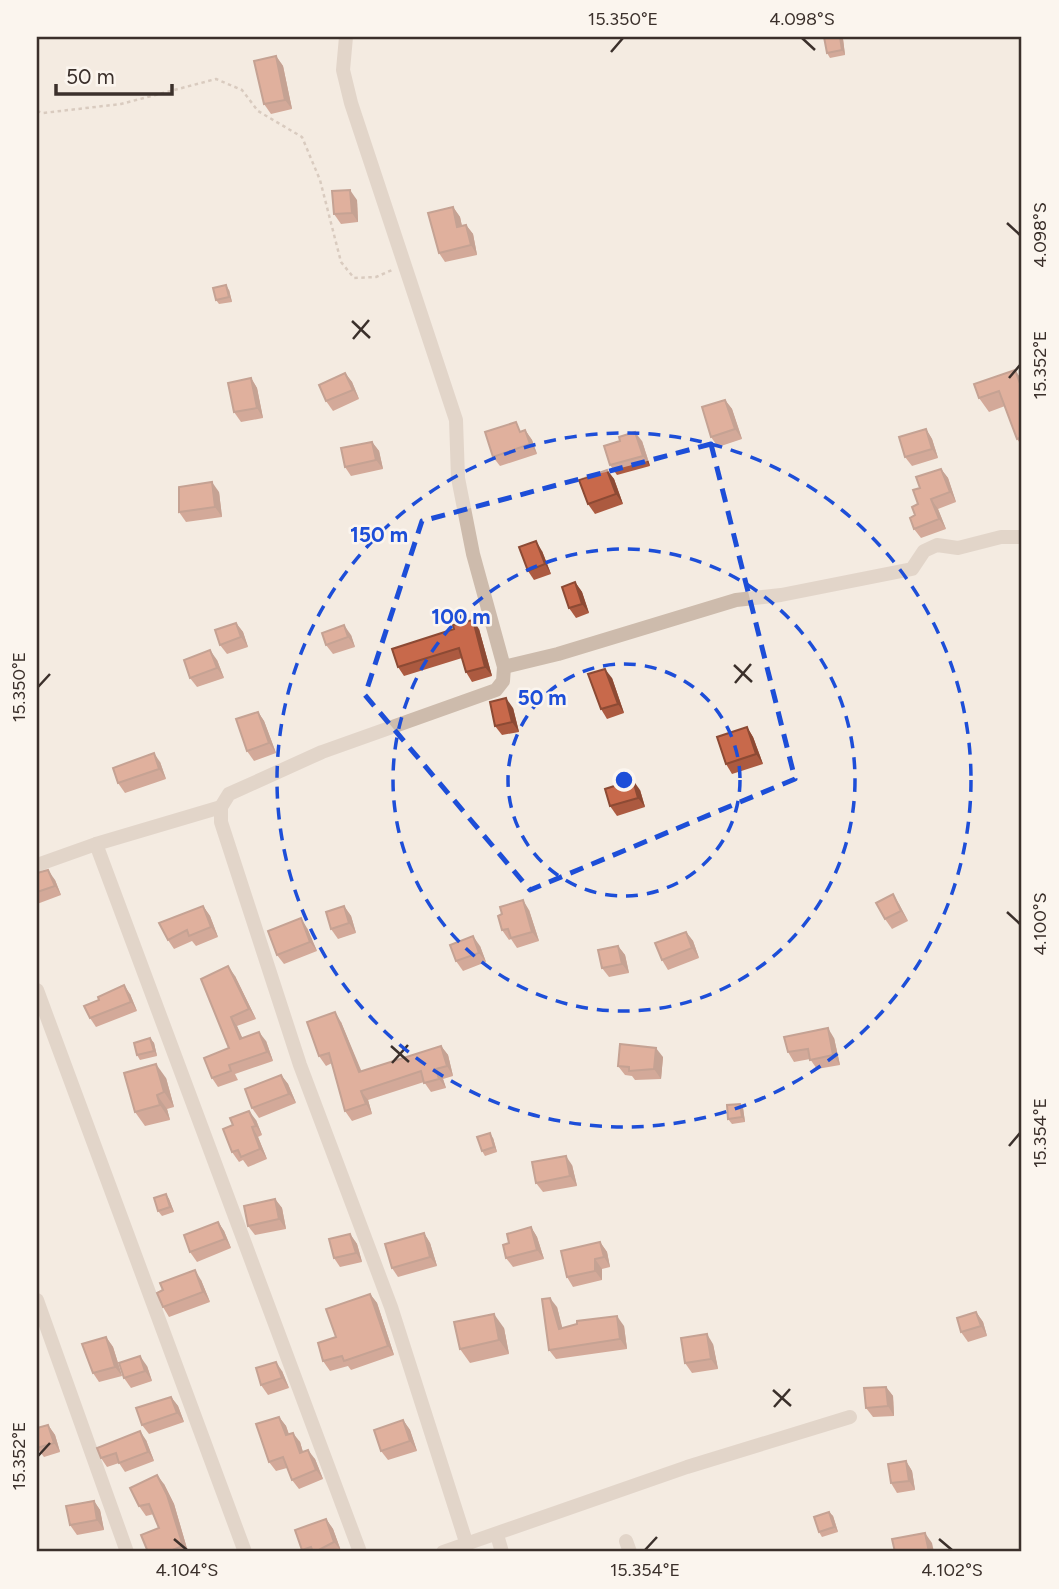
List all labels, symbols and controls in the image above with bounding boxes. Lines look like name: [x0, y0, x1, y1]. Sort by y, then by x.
text: 15.350°E: [588, 8, 658, 30]
text: 4.098°S: [769, 8, 835, 30]
scale bar: [56, 52, 172, 96]
text: 50 m: [66, 64, 115, 89]
text: 4.098°S: [1029, 202, 1051, 268]
text: 15.352°E: [1029, 330, 1051, 400]
text: 150 m: [350, 522, 408, 547]
text: 100 m: [431, 604, 491, 629]
text: 15.350°E: [8, 652, 30, 722]
text: 50 m: [517, 685, 567, 710]
centre of rings: [612, 768, 636, 792]
text: 4.100°S: [1029, 892, 1051, 956]
text: 15.354°E: [1029, 1098, 1051, 1168]
text: 15.352°E: [8, 1421, 30, 1491]
text: 4.104°S: [156, 1559, 218, 1581]
text: 15.354°E: [610, 1559, 680, 1581]
text: 4.102°S: [921, 1559, 983, 1581]

